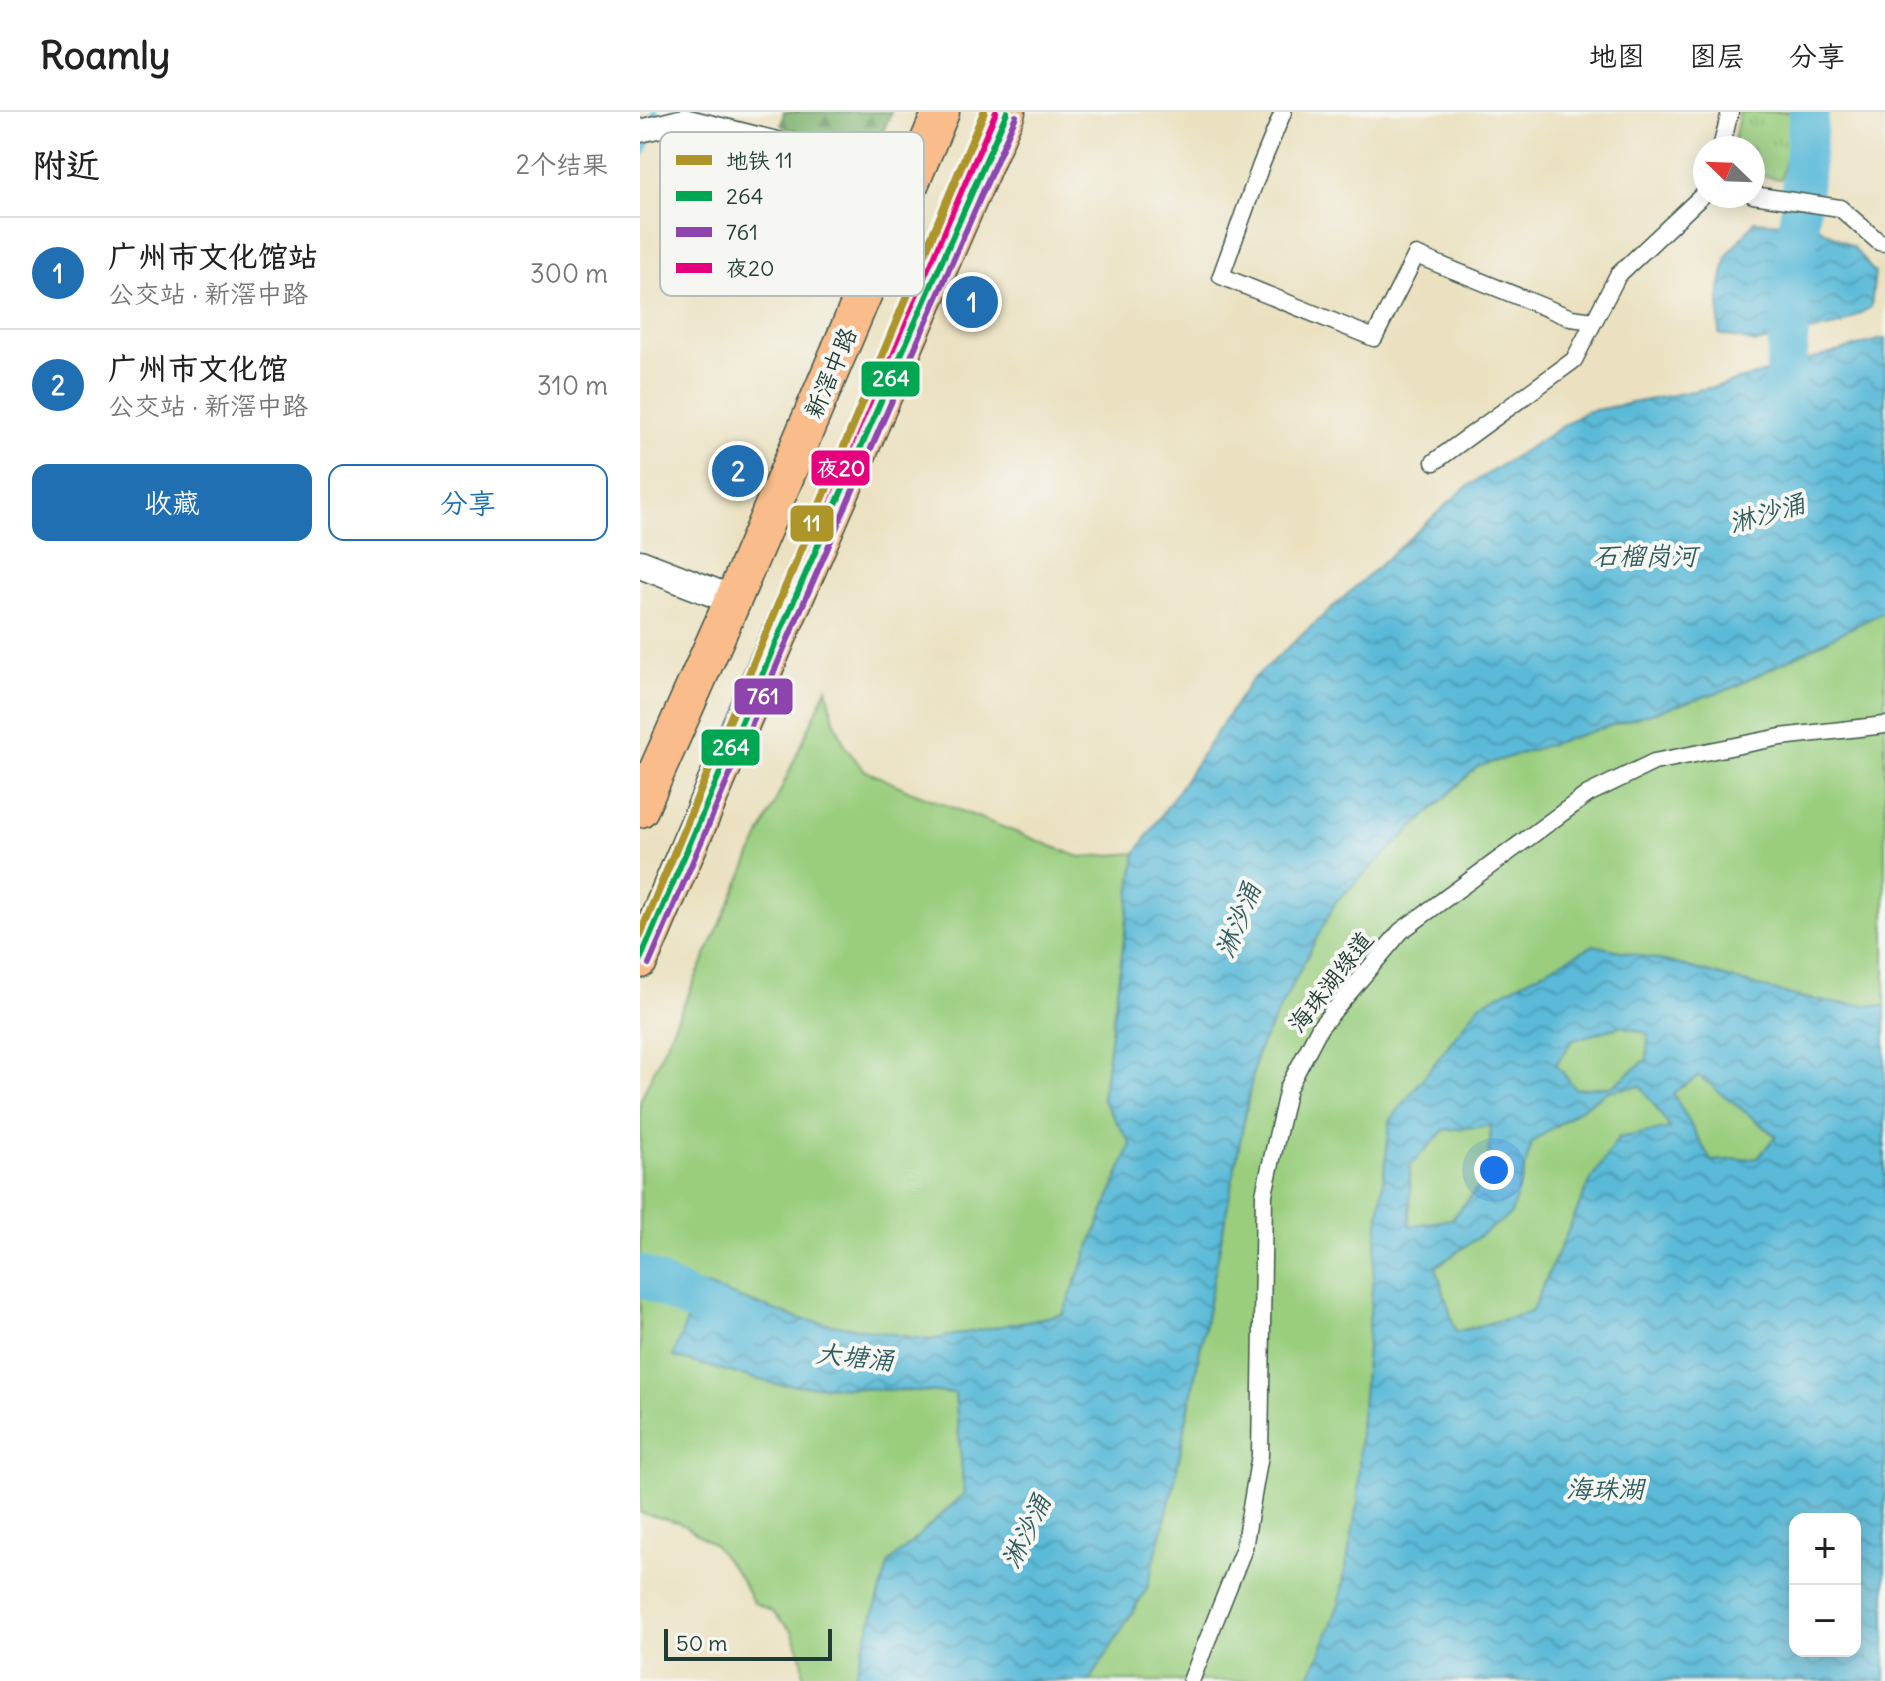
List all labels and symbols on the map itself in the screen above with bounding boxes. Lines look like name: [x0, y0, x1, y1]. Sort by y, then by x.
legend: [660, 132, 924, 296]
north arrow: [1693, 136, 1765, 208]
text: 地铁 11: [726, 146, 793, 174]
text: 264: [726, 182, 763, 210]
text: 761: [726, 218, 758, 246]
text: 夜20: [726, 254, 775, 282]
pin: 1: [946, 272, 998, 332]
street label: 新滘中路: [798, 323, 863, 423]
line badge: 264: [860, 360, 921, 398]
text: 264: [872, 364, 910, 392]
pin: 2: [712, 441, 764, 501]
line badge: 夜20: [810, 449, 871, 487]
text: 夜20: [817, 454, 865, 482]
water label: 淋沙涌: [1725, 486, 1810, 539]
line badge: 11: [789, 504, 835, 543]
text: 11: [803, 509, 821, 537]
water label: 石榴岗河: [1593, 539, 1701, 572]
line badge: 761: [733, 677, 794, 716]
text: 761: [747, 682, 779, 710]
line badge: 264: [700, 728, 761, 767]
text: 264: [712, 733, 750, 761]
water label: 淋沙涌: [1208, 877, 1268, 962]
street label: 海珠湖绿道: [1281, 925, 1379, 1038]
your location: [1474, 1150, 1514, 1190]
water label: 大塘涌: [815, 1336, 897, 1377]
water label: 海珠湖: [1566, 1472, 1647, 1505]
water label: 淋沙涌: [994, 1488, 1058, 1573]
scale bar: [664, 1625, 832, 1661]

